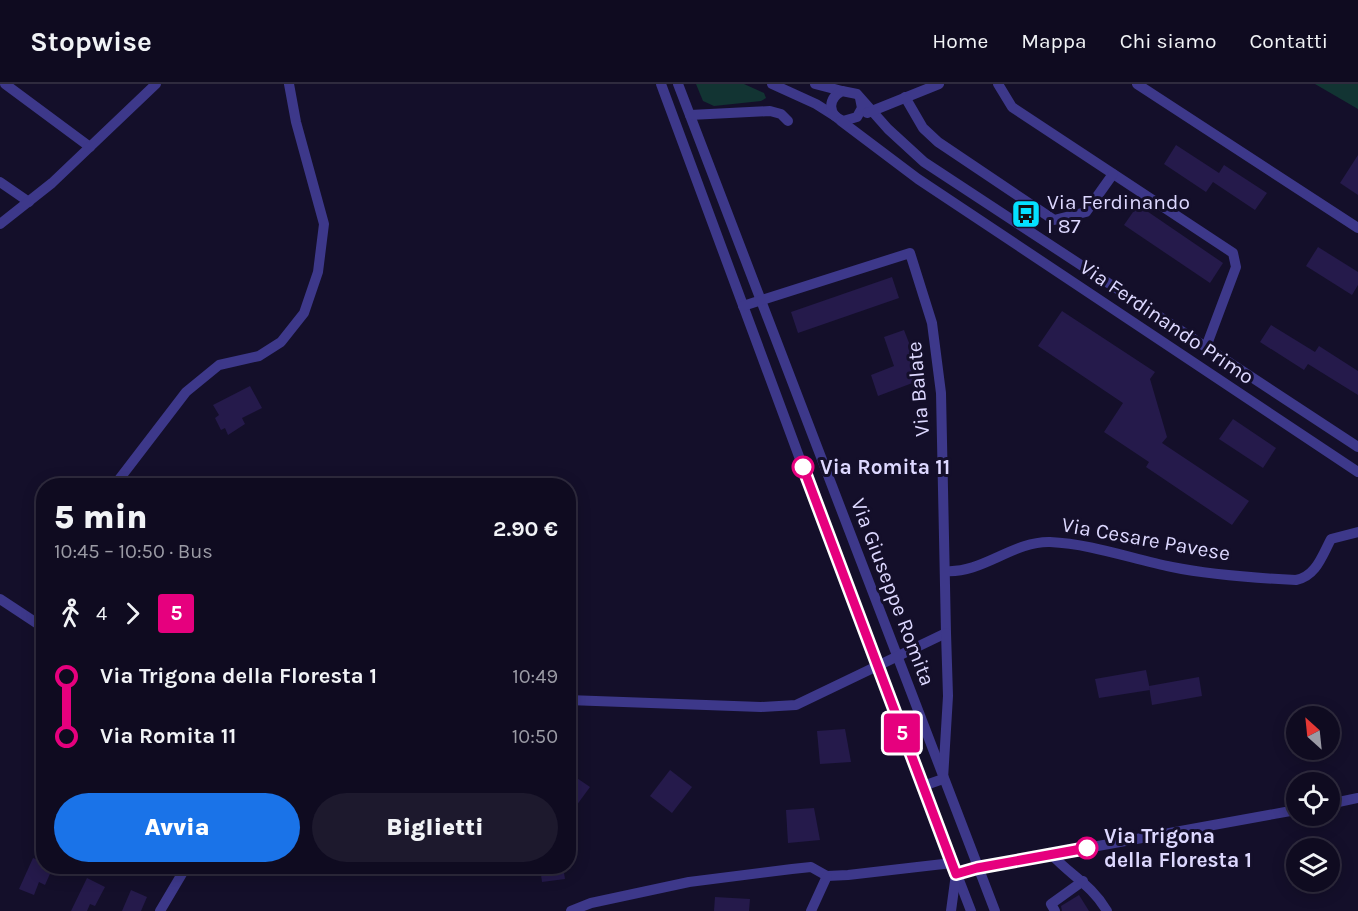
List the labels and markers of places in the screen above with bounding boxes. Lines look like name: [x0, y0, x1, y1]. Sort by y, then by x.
place label: Via Ferdinando I 87: [1047, 190, 1190, 238]
bus stop icon: Via Ferdinando I 87: [1010, 198, 1042, 230]
place label: Via Romita 11: [820, 455, 950, 479]
marker: Via Romita 11: [792, 456, 814, 478]
place label: Via Trigona della Floresta 1: [1104, 824, 1252, 872]
marker: Via Trigona della Floresta 1: [1076, 837, 1098, 859]

